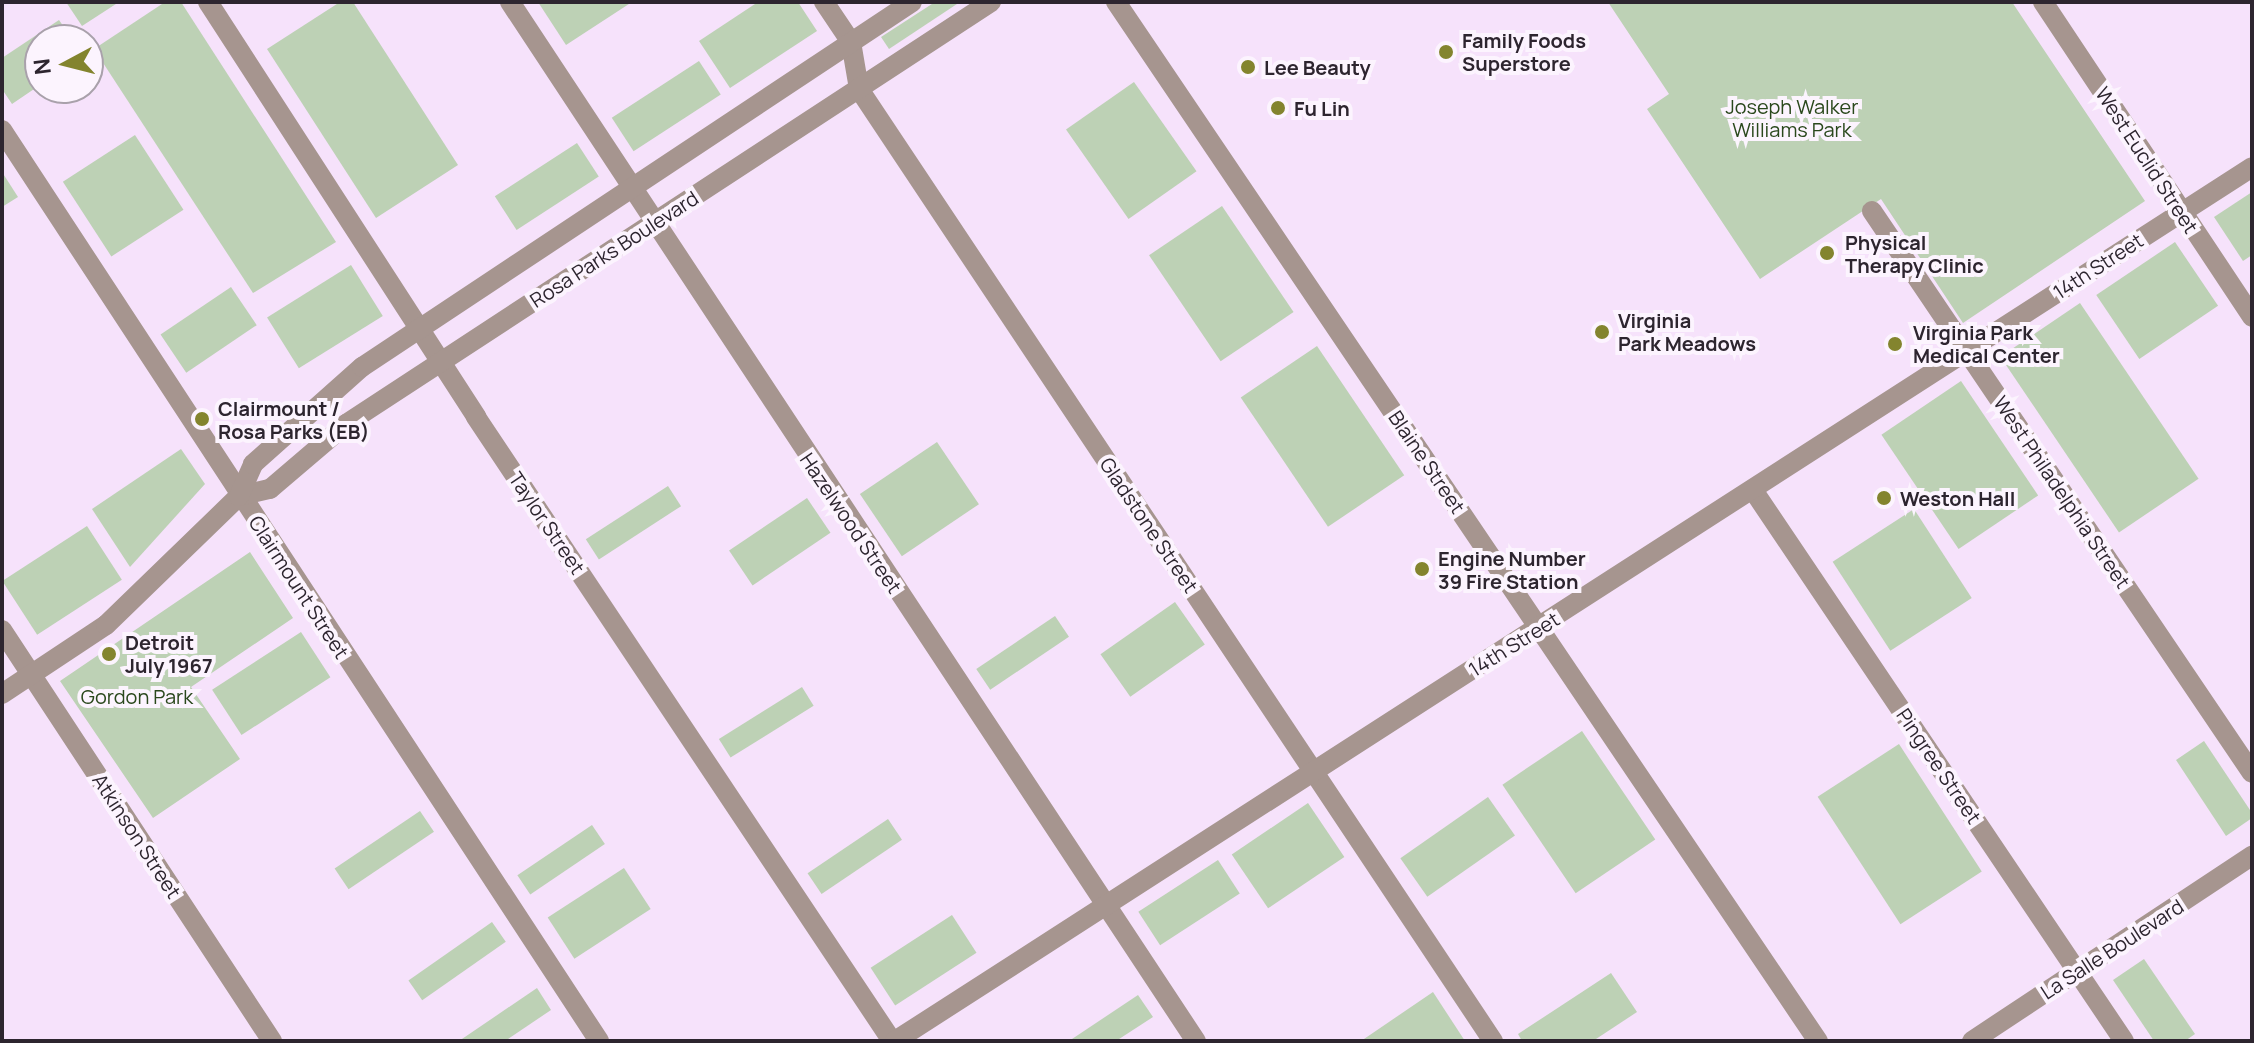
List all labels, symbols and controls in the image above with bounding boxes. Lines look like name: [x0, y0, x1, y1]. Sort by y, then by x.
north arrow: [24, 24, 104, 104]
place label: Family Foods Superstore: [1462, 28, 1586, 75]
marker: Family Foods Superstore: [1437, 43, 1455, 61]
place label: Lee Beauty: [1264, 55, 1371, 79]
text: N: [26, 57, 58, 76]
marker: Lee Beauty: [1239, 58, 1257, 76]
street label: West Euclid Street: [2091, 82, 2203, 238]
park label: Joseph Walker Williams Park: [1726, 94, 1858, 141]
place label: Fu Lin: [1294, 96, 1350, 120]
marker: Fu Lin: [1269, 99, 1287, 117]
street label: Rosa Parks Boulevard: [525, 186, 703, 312]
street label: 14th Street: [2049, 228, 2147, 304]
place label: Physical Therapy Clinic: [1845, 230, 1984, 277]
marker: Physical Therapy Clinic: [1816, 242, 1838, 264]
place label: Virginia Park Meadows: [1618, 308, 1756, 355]
place label: Virginia Park Medical Center: [1913, 320, 2060, 367]
marker: Virginia Park Meadows: [1593, 323, 1611, 341]
marker: Virginia Park Medical Center: [1884, 333, 1906, 355]
street label: West Philadelphia Street: [1989, 391, 2135, 593]
place label: Clairmount / Rosa Parks (EB): [218, 396, 369, 443]
street label: Blaine Street: [1384, 406, 1470, 518]
marker: Clairmount / Rosa Parks (EB): [193, 410, 211, 428]
street label: Hazelwood Street: [795, 448, 907, 598]
street label: Gladstone Street: [1095, 453, 1203, 597]
street label: Taylor Street: [504, 467, 590, 579]
place label: Weston Hall: [1900, 486, 2015, 510]
marker: Weston Hall: [1875, 489, 1893, 507]
street label: Clairmount Street: [244, 511, 354, 663]
place label: Engine Number 39 Fire Station: [1438, 546, 1586, 593]
marker: Engine Number 39 Fire Station: [1413, 560, 1431, 578]
street label: 14th Street: [1464, 607, 1564, 681]
place label: Detroit July 1967: [125, 630, 213, 677]
marker: Detroit July 1967: [100, 645, 118, 663]
park label: Gordon Park: [81, 684, 193, 708]
street label: Pingree Street: [1892, 704, 1986, 828]
street label: Atkinson Street: [88, 769, 186, 903]
street label: La Salle Boulevard: [2036, 894, 2188, 1004]

